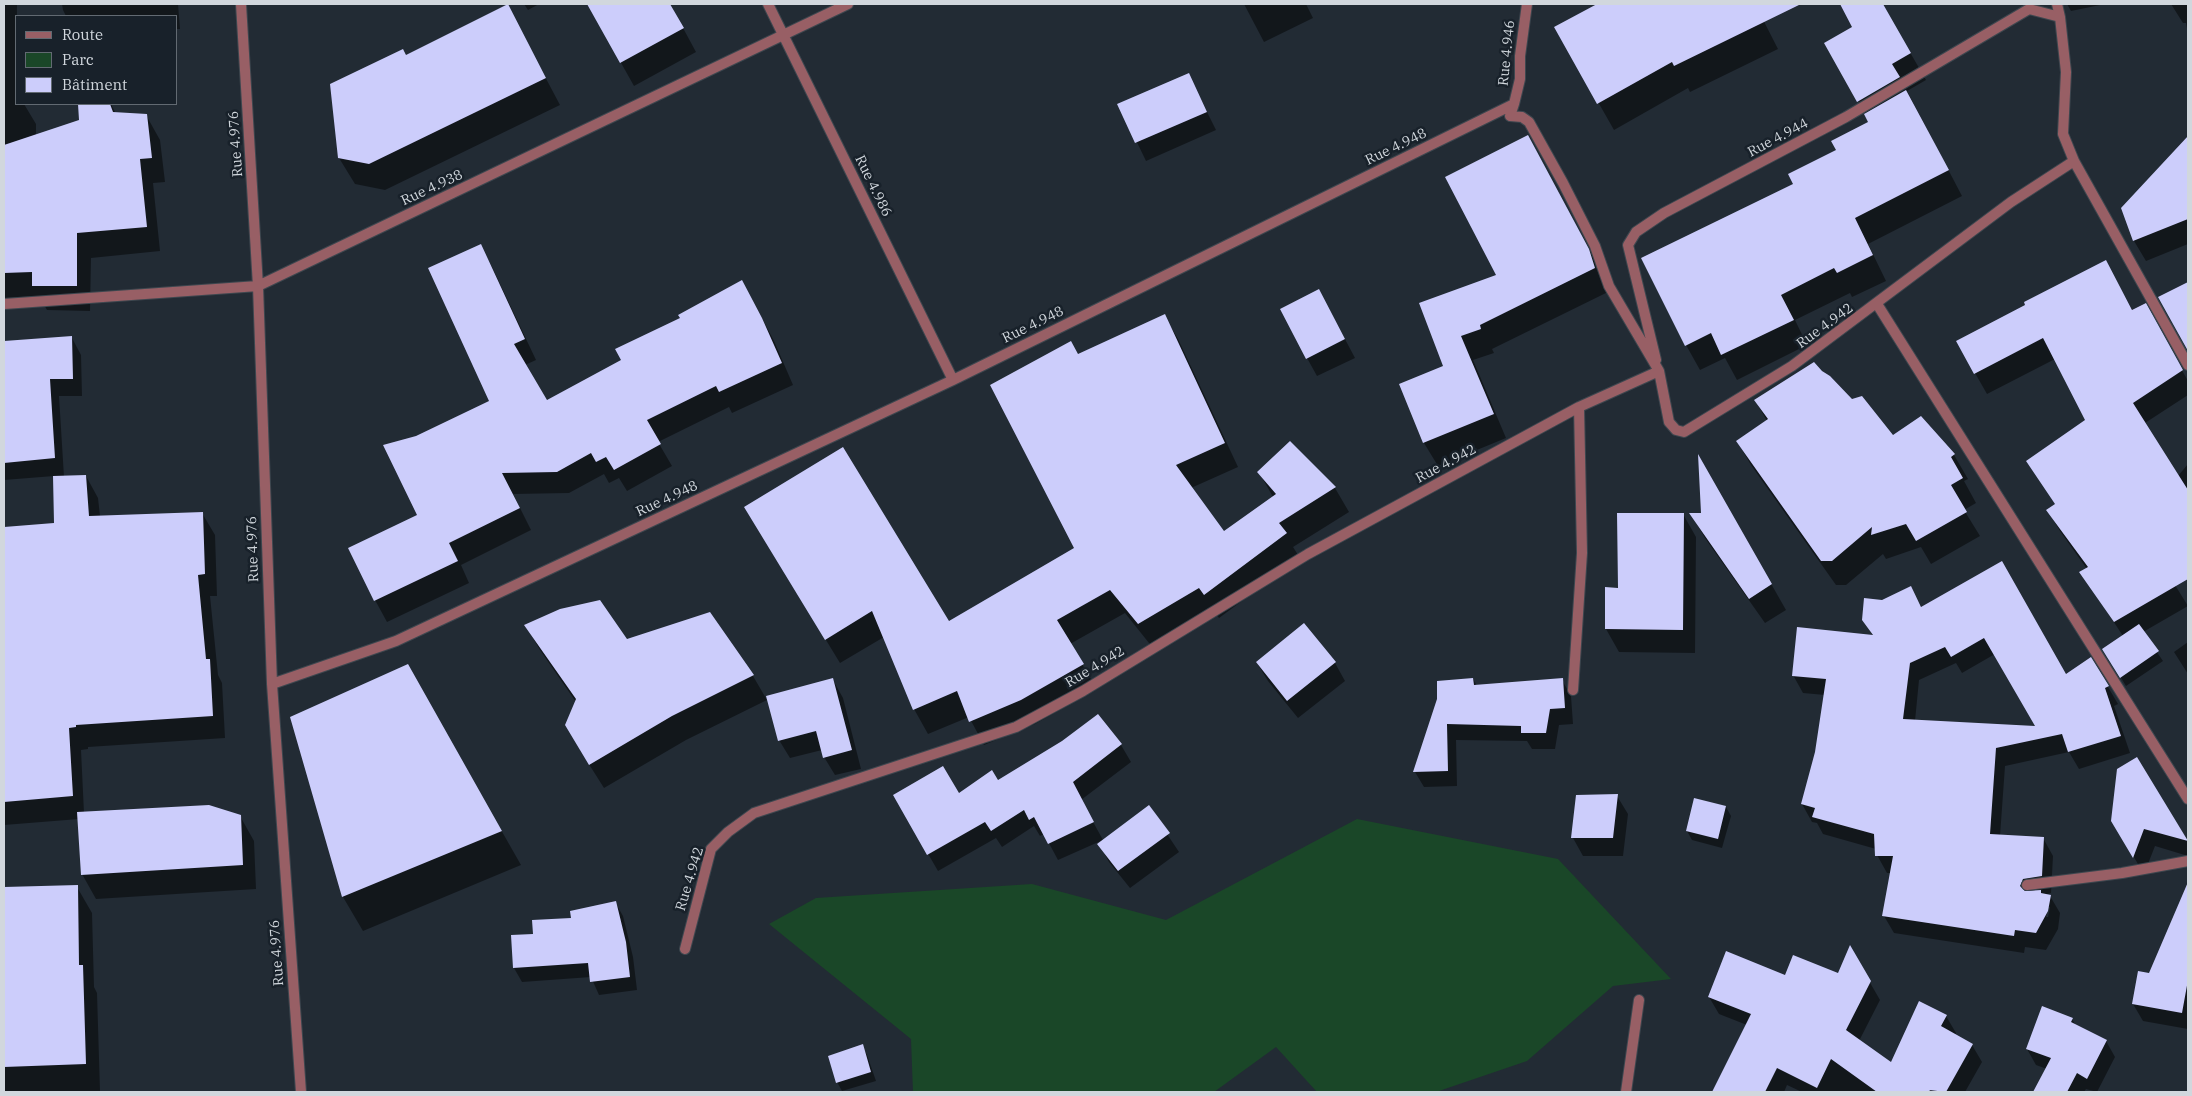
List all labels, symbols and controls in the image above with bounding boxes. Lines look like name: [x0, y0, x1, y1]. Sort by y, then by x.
legend: [15, 15, 178, 105]
street label: Rue 4.946: [1495, 19, 1519, 87]
text: Route: [62, 25, 103, 44]
text: Parc: [62, 50, 94, 69]
text: Bâtiment: [62, 75, 127, 94]
street label: Rue 4.976: [225, 110, 247, 178]
street label: Rue 4.944: [1745, 115, 1811, 161]
street label: Rue 4.948: [1363, 125, 1429, 169]
street label: Rue 4.986: [851, 153, 895, 219]
street label: Rue 4.938: [398, 166, 466, 210]
street label: Rue 4.942: [1793, 300, 1857, 352]
street label: Rue 4.948: [1000, 303, 1066, 347]
street label: Rue 4.942: [1413, 441, 1479, 487]
street label: Rue 4.948: [633, 477, 701, 521]
street label: Rue 4.976: [243, 516, 263, 582]
street label: Rue 4.942: [1062, 643, 1128, 691]
street label: Rue 4.942: [672, 845, 708, 913]
street label: Rue 4.976: [266, 919, 288, 987]

